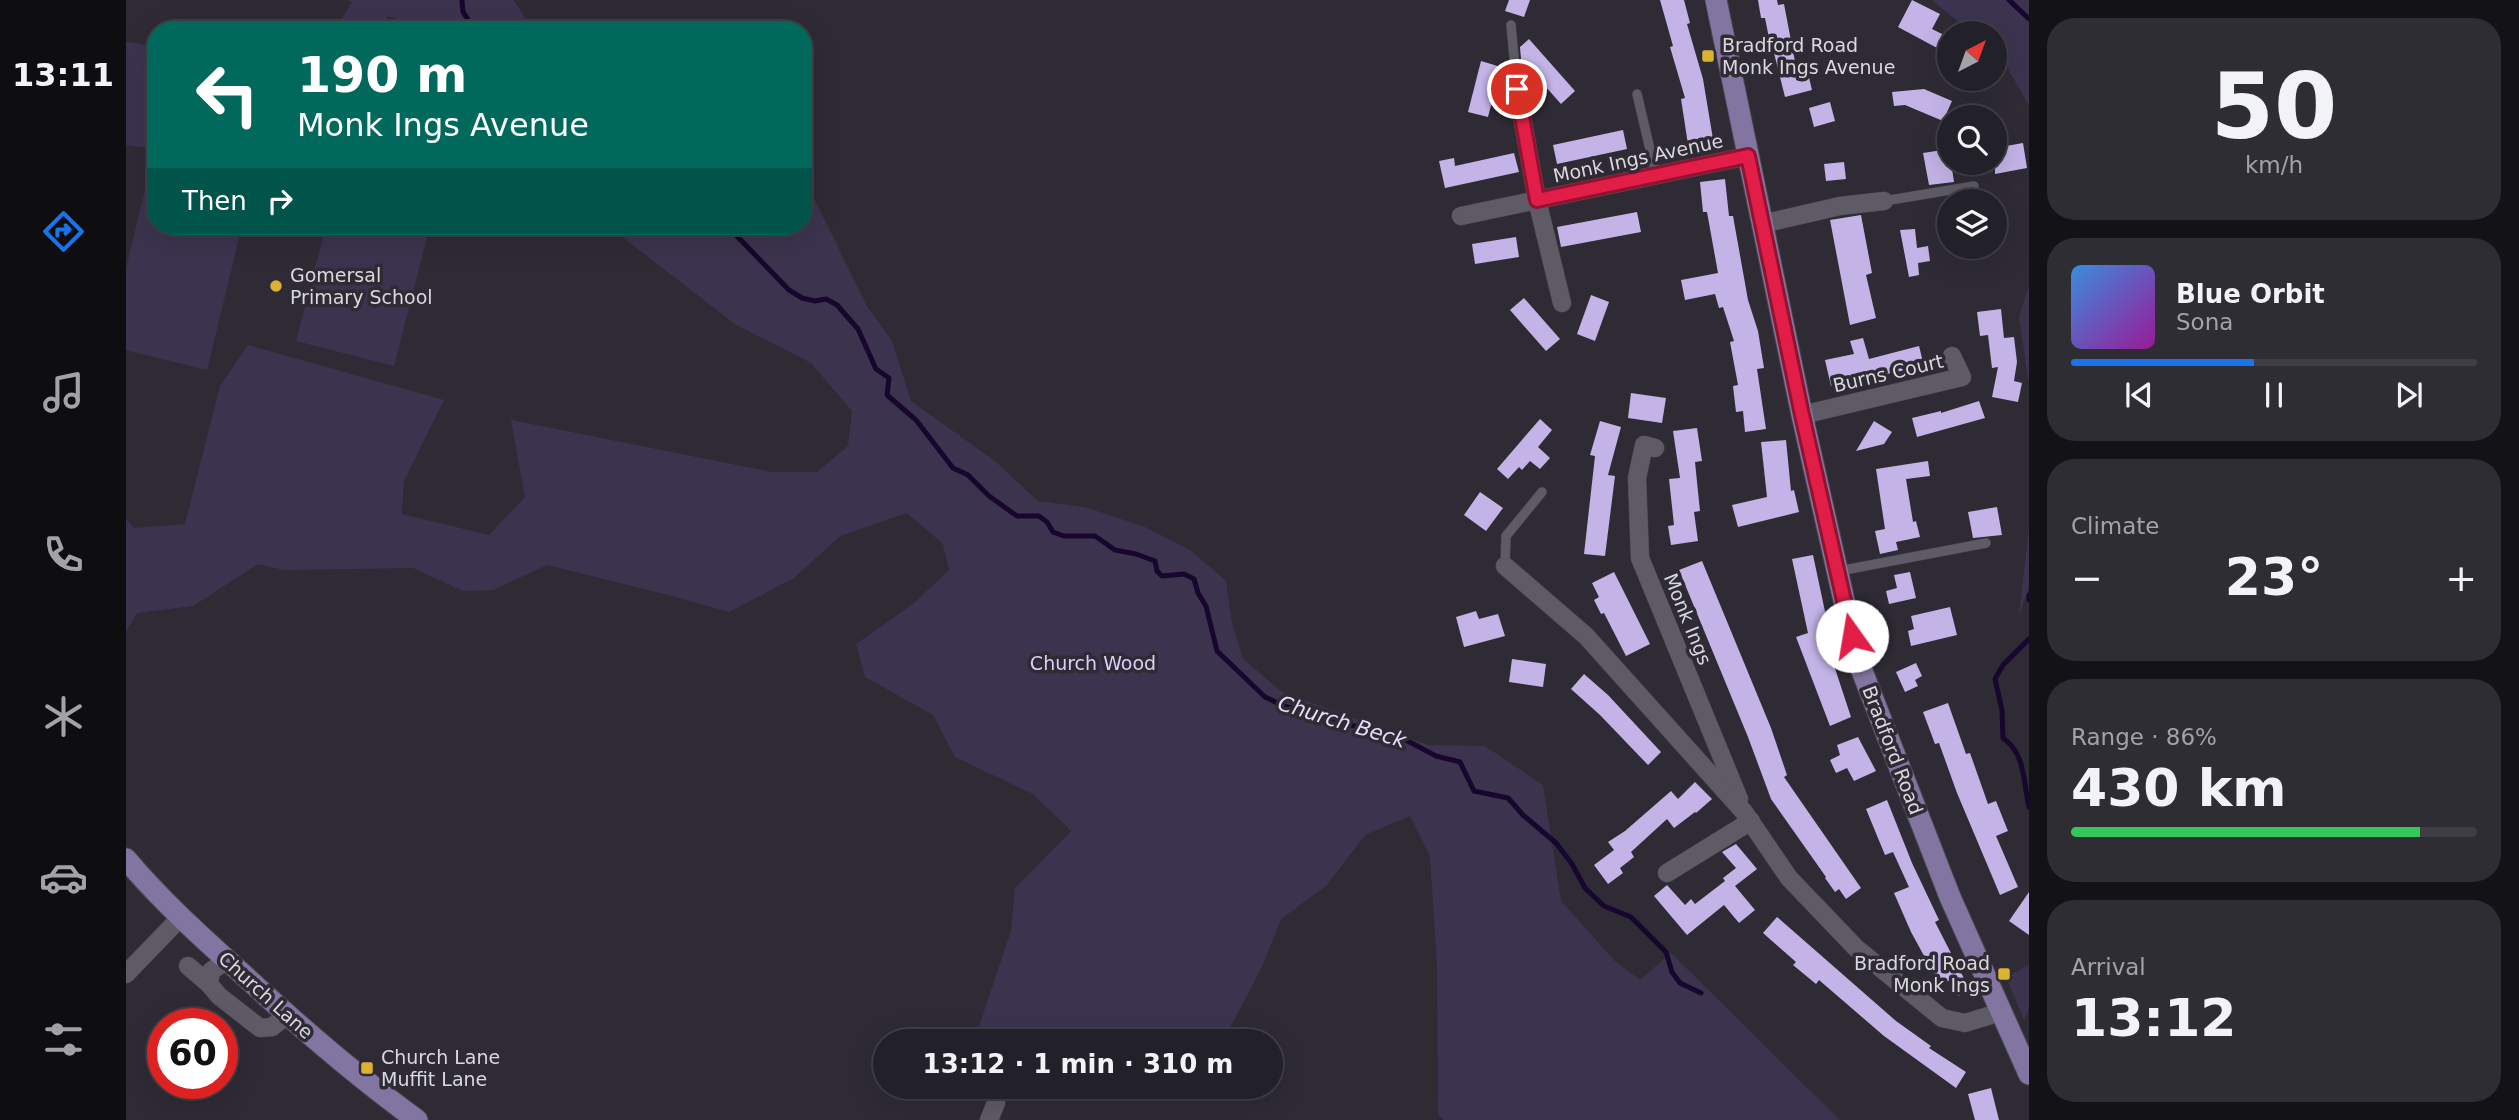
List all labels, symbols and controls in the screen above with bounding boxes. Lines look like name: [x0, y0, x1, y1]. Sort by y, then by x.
north arrow: [1937, 21, 2007, 91]
map controls: [1937, 21, 2007, 259]
place label: Bradford Road Monk Ings Avenue: [1722, 34, 1895, 78]
text: 190 m: [297, 47, 467, 104]
marker: Bradford Road Monk Ings Avenue: [1700, 48, 1716, 64]
icon: left: [182, 49, 273, 140]
text: 50: [2211, 54, 2337, 159]
text: 13:11: [12, 56, 114, 94]
pin: [1487, 59, 1547, 119]
icon: arrive: [1498, 70, 1536, 108]
button: search: [1937, 105, 2007, 175]
text: Monk Ings Avenue: [297, 106, 589, 144]
street label: Monk Ings Avenue: [1551, 129, 1725, 187]
text: km/h: [2245, 152, 2303, 178]
icon: right: [261, 182, 299, 220]
text: Then: [182, 186, 247, 216]
button: layers: [1937, 189, 2007, 259]
icon: directions: [39, 207, 88, 256]
place label: Gomersal Primary School: [290, 264, 433, 308]
marker: Gomersal Primary School: [268, 278, 284, 294]
text: Blue Orbit: [2176, 279, 2325, 309]
text: Sona: [2176, 309, 2233, 335]
street label: Burns Court: [1831, 350, 1945, 396]
icon: music: [39, 368, 88, 417]
icon: previous: [2120, 376, 2158, 414]
icon: pause: [2255, 376, 2293, 414]
icon: next: [2390, 376, 2428, 414]
text: Climate: [2071, 513, 2160, 539]
icon: phone: [39, 530, 88, 579]
text: 23°: [2225, 547, 2323, 607]
text: −: [2071, 556, 2103, 600]
text: +: [2445, 556, 2477, 600]
street label: Monk Ings: [1660, 570, 1716, 668]
position arrow: [1815, 599, 1889, 673]
park label: Church Wood: [1030, 652, 1156, 674]
street label: Bradford Road: [1858, 683, 1928, 817]
water label: Church Beck: [1275, 691, 1410, 753]
icon: climate: [39, 692, 88, 741]
text: Range · 86%: [2071, 724, 2217, 750]
text: 430 km: [2071, 758, 2286, 818]
icon: car: [39, 853, 88, 902]
street label: Church Lane: [214, 947, 318, 1043]
place label: Bradford Road Monk Ings: [1854, 952, 1990, 996]
text: Arrival: [2071, 954, 2146, 980]
marker: Bradford Road Monk Ings: [1996, 966, 2012, 982]
text: 13:12: [2071, 988, 2237, 1048]
speed limit sign: 60: [147, 1008, 238, 1099]
icon: filters: [39, 1015, 88, 1064]
place label: Church Lane Muffit Lane: [381, 1046, 500, 1090]
text: 13:12 · 1 min · 310 m: [923, 1049, 1233, 1079]
marker: Church Lane Muffit Lane: [359, 1060, 375, 1076]

